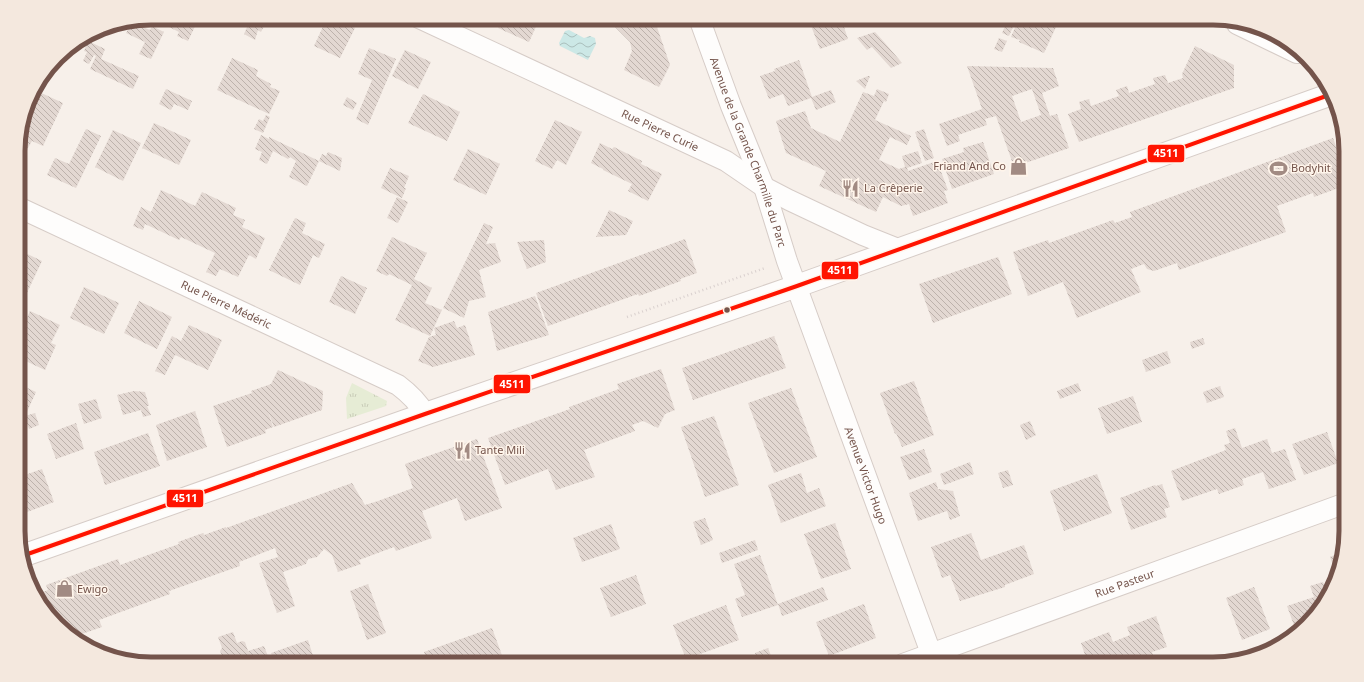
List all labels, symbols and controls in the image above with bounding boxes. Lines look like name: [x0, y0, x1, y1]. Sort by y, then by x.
street label: Avenue de la Grande Charmille du Parc: [707, 55, 790, 249]
street label: Rue Pierre Curie: [619, 105, 701, 154]
line badge: 4511: [1147, 144, 1185, 163]
text: 4511: [1153, 145, 1179, 160]
shop icon: Friand And Co: [1009, 156, 1029, 176]
place label: Friand And Co: [933, 158, 1006, 173]
sports icon: Bodyhit: [1268, 158, 1288, 178]
place label: Bodyhit: [1291, 160, 1331, 175]
restaurant icon: La Crêperie: [841, 178, 861, 198]
place label: La Crêperie: [864, 180, 923, 195]
line badge: 4511: [821, 261, 859, 280]
text: 4511: [827, 262, 853, 277]
street label: Rue Pierre Médéric: [179, 276, 274, 332]
unlabelled marker: [722, 305, 732, 315]
line badge: 4511: [493, 374, 531, 394]
text: 4511: [499, 376, 525, 391]
street label: Avenue Victor Hugo: [841, 424, 891, 526]
restaurant icon: Tante Mili: [452, 440, 472, 460]
place label: Tante Mili: [475, 442, 525, 457]
line badge: 4511: [166, 489, 204, 508]
text: 4511: [172, 490, 198, 505]
street label: Rue Pasteur: [1093, 565, 1157, 601]
shop icon: Ewigo: [54, 579, 74, 599]
place label: Ewigo: [77, 581, 108, 596]

